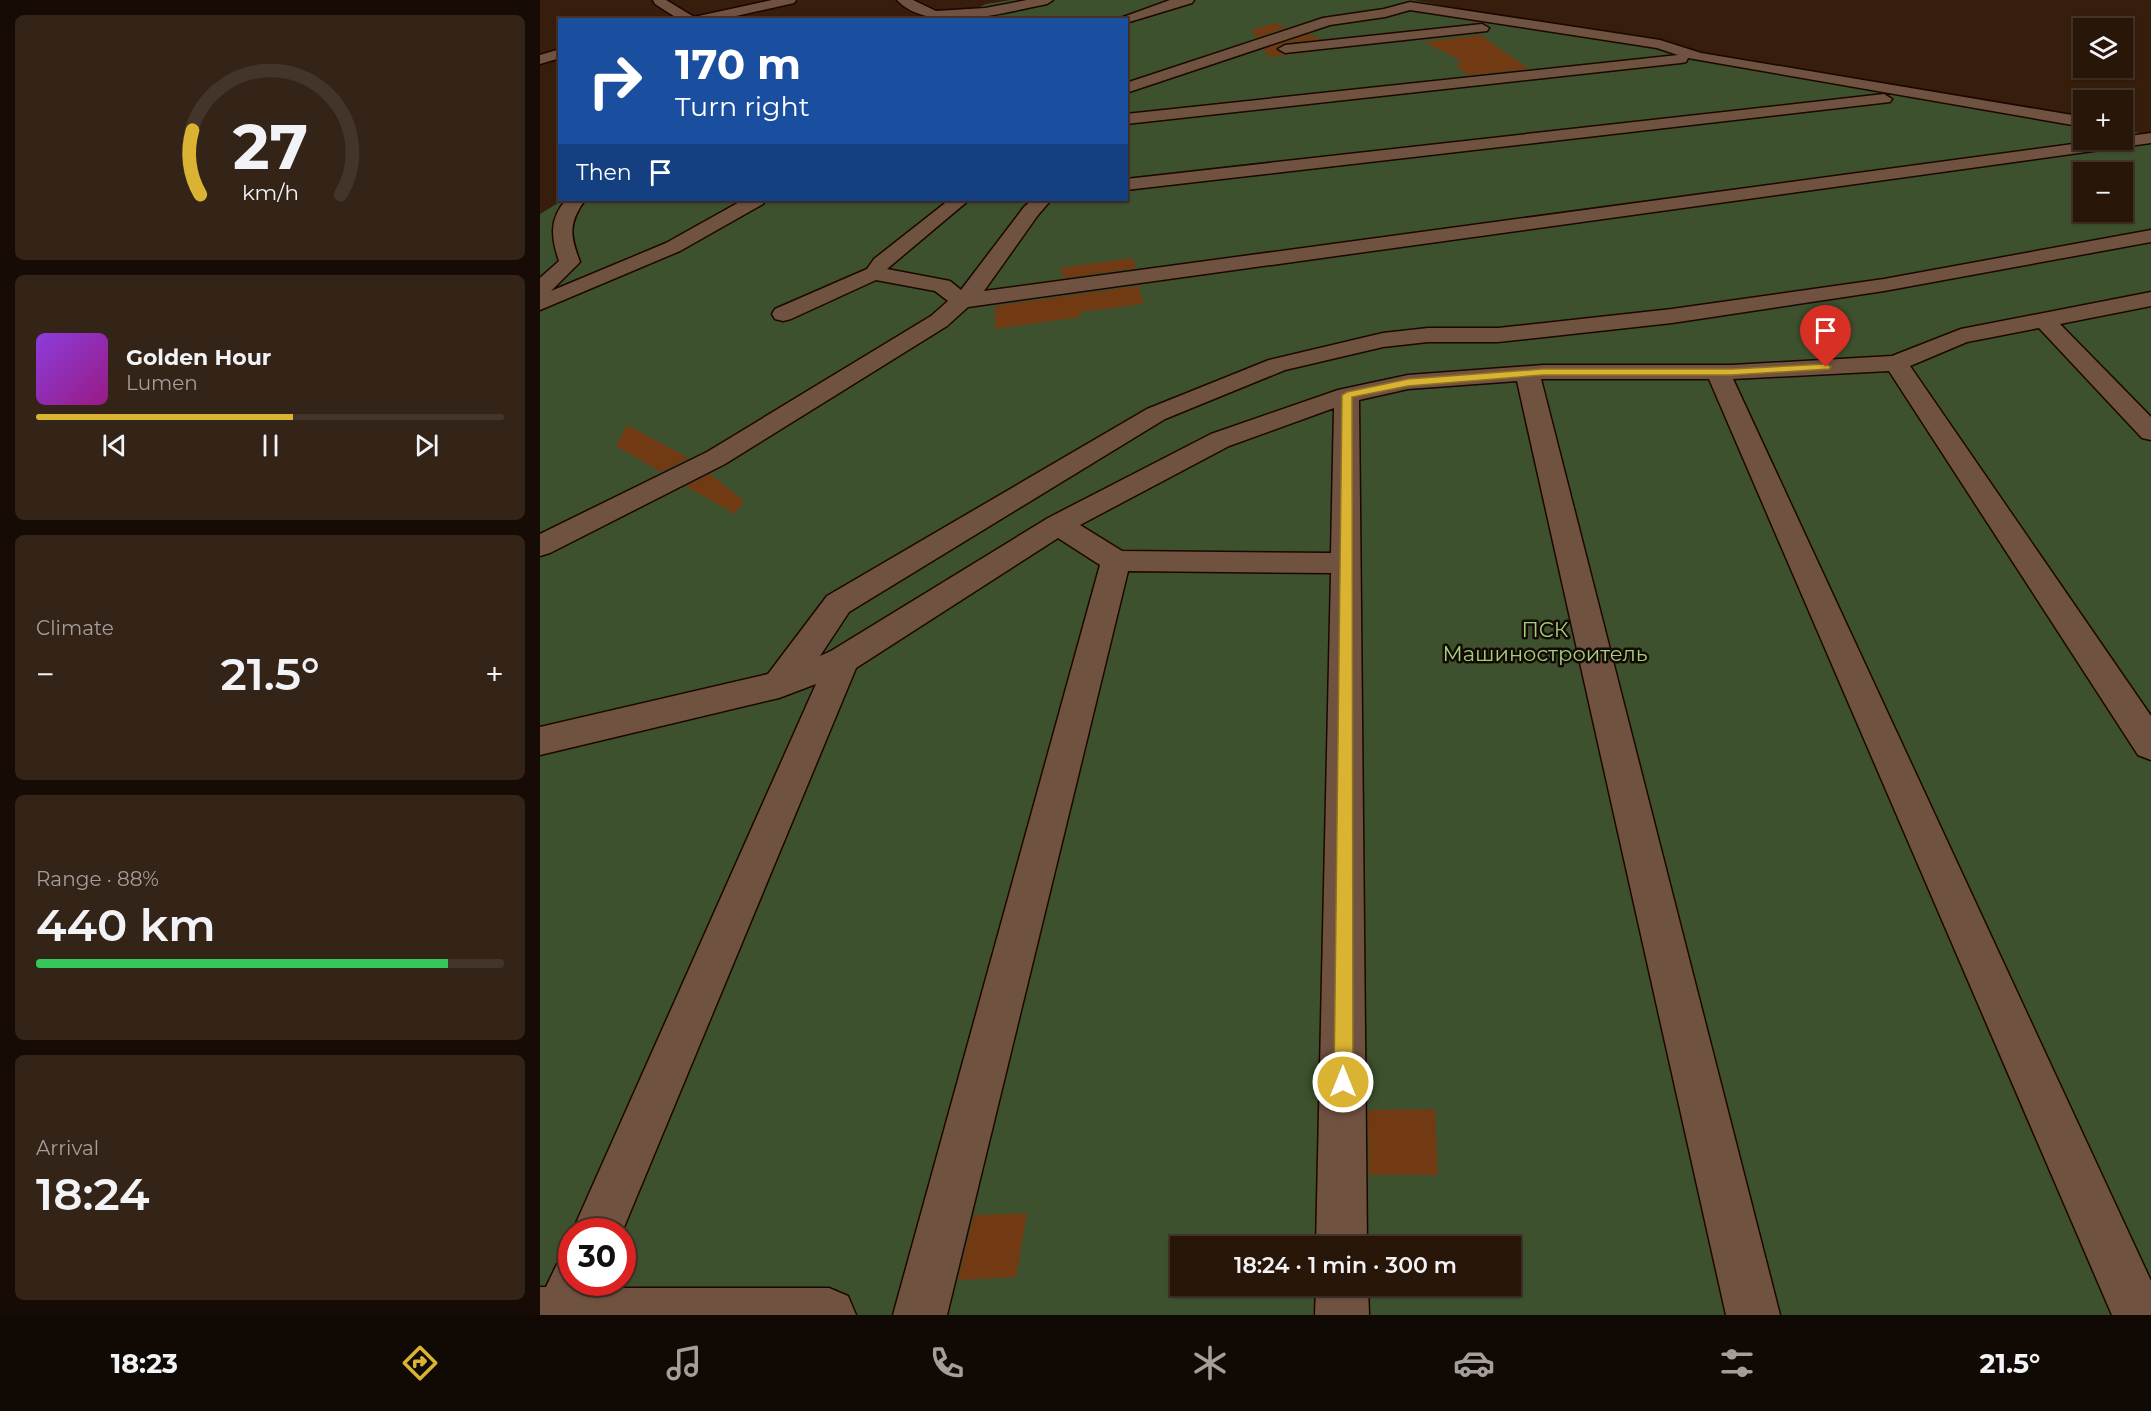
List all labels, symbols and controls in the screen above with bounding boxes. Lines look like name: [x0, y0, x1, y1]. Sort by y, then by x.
map controls: [2073, 18, 2133, 222]
button: layers: [2073, 18, 2133, 78]
text: 170 m: [675, 38, 801, 90]
icon: right: [576, 42, 654, 120]
text: Turn right: [675, 90, 810, 123]
button: +: [2073, 90, 2133, 150]
text: 27: [232, 109, 308, 185]
icon: arrive: [644, 156, 677, 189]
text: Then: [576, 159, 632, 186]
button: −: [2073, 162, 2133, 222]
text: km/h: [241, 179, 299, 205]
pin: [1800, 305, 1851, 367]
icon: arrive: [1809, 314, 1842, 347]
text: Golden Hour: [126, 344, 271, 371]
text: Lumen: [126, 371, 198, 395]
icon: previous: [98, 429, 131, 462]
icon: pause: [254, 429, 287, 462]
icon: next: [410, 429, 443, 462]
text: Climate: [36, 616, 114, 640]
park label: ПСК Машиностроитель: [1443, 617, 1648, 666]
text: 21.5°: [220, 646, 320, 701]
text: −: [36, 654, 55, 694]
text: +: [485, 654, 504, 694]
text: Range · 88%: [36, 867, 159, 891]
text: 440 km: [36, 897, 216, 952]
position arrow: [1311, 1050, 1375, 1114]
text: Arrival: [36, 1136, 99, 1160]
text: 18:24: [36, 1166, 150, 1221]
speed limit sign: 30: [558, 1218, 636, 1296]
text: 18:24 · 1 min · 300 m: [1234, 1252, 1457, 1279]
icon: directions: [399, 1342, 441, 1384]
icon: music: [663, 1342, 705, 1384]
icon: phone: [926, 1342, 968, 1384]
icon: climate: [1189, 1342, 1231, 1384]
icon: car: [1453, 1342, 1495, 1384]
icon: filters: [1716, 1342, 1758, 1384]
text: 18:23: [111, 1347, 178, 1380]
text: 21.5°: [1979, 1347, 2040, 1380]

